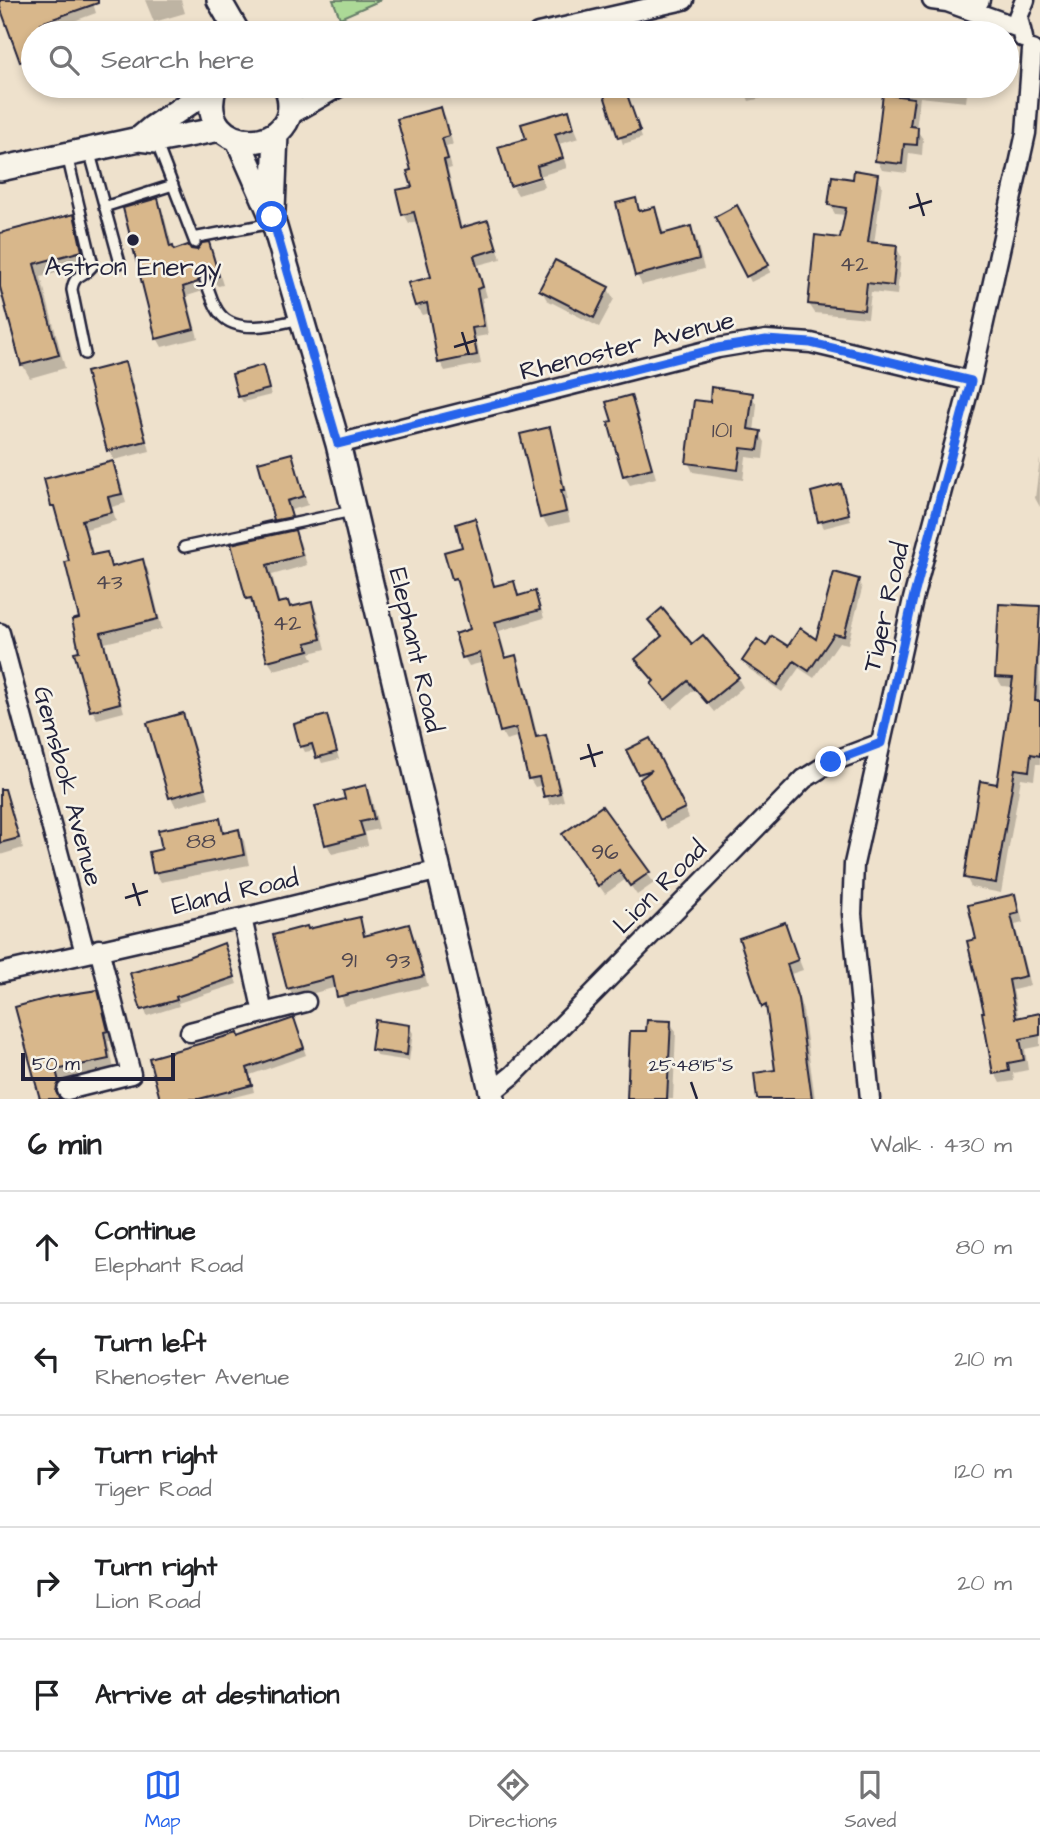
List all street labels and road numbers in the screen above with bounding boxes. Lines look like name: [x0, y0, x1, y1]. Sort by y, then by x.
street label: Rhenoster Avenue: [516, 302, 738, 390]
street label: Tiger Road: [854, 539, 920, 676]
street label: Elephant Road: [380, 564, 452, 736]
street label: Gemsbok Avenue: [24, 682, 112, 890]
street label: Lion Road: [605, 832, 715, 942]
street label: Eland Road: [168, 860, 302, 924]

